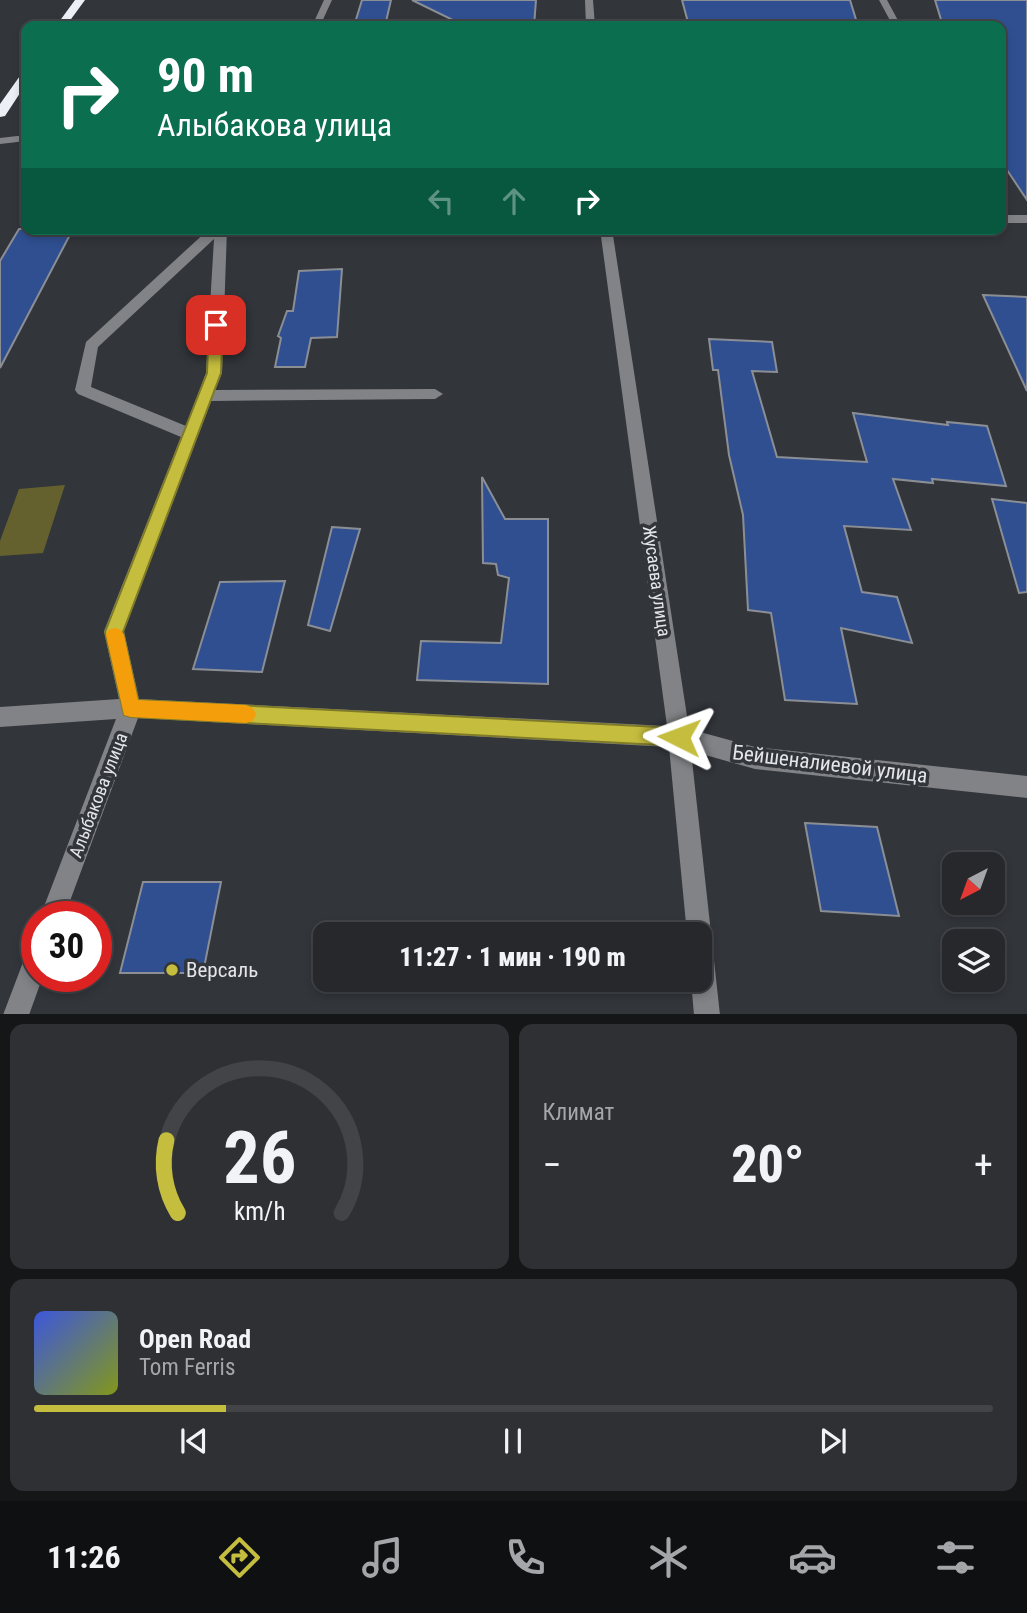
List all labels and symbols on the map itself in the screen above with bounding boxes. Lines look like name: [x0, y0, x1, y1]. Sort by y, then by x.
pin: [186, 295, 246, 355]
street label: Жусаева улица: [639, 524, 675, 638]
position arrow: [642, 700, 716, 774]
street label: Алыбакова улица: [65, 730, 131, 860]
street label: Бейшеналиевой улица: [731, 740, 929, 788]
north arrow: [942, 852, 1004, 915]
speed limit sign: 30: [21, 901, 112, 992]
place label: Версаль: [186, 958, 258, 982]
marker: Версаль: [164, 962, 180, 978]

